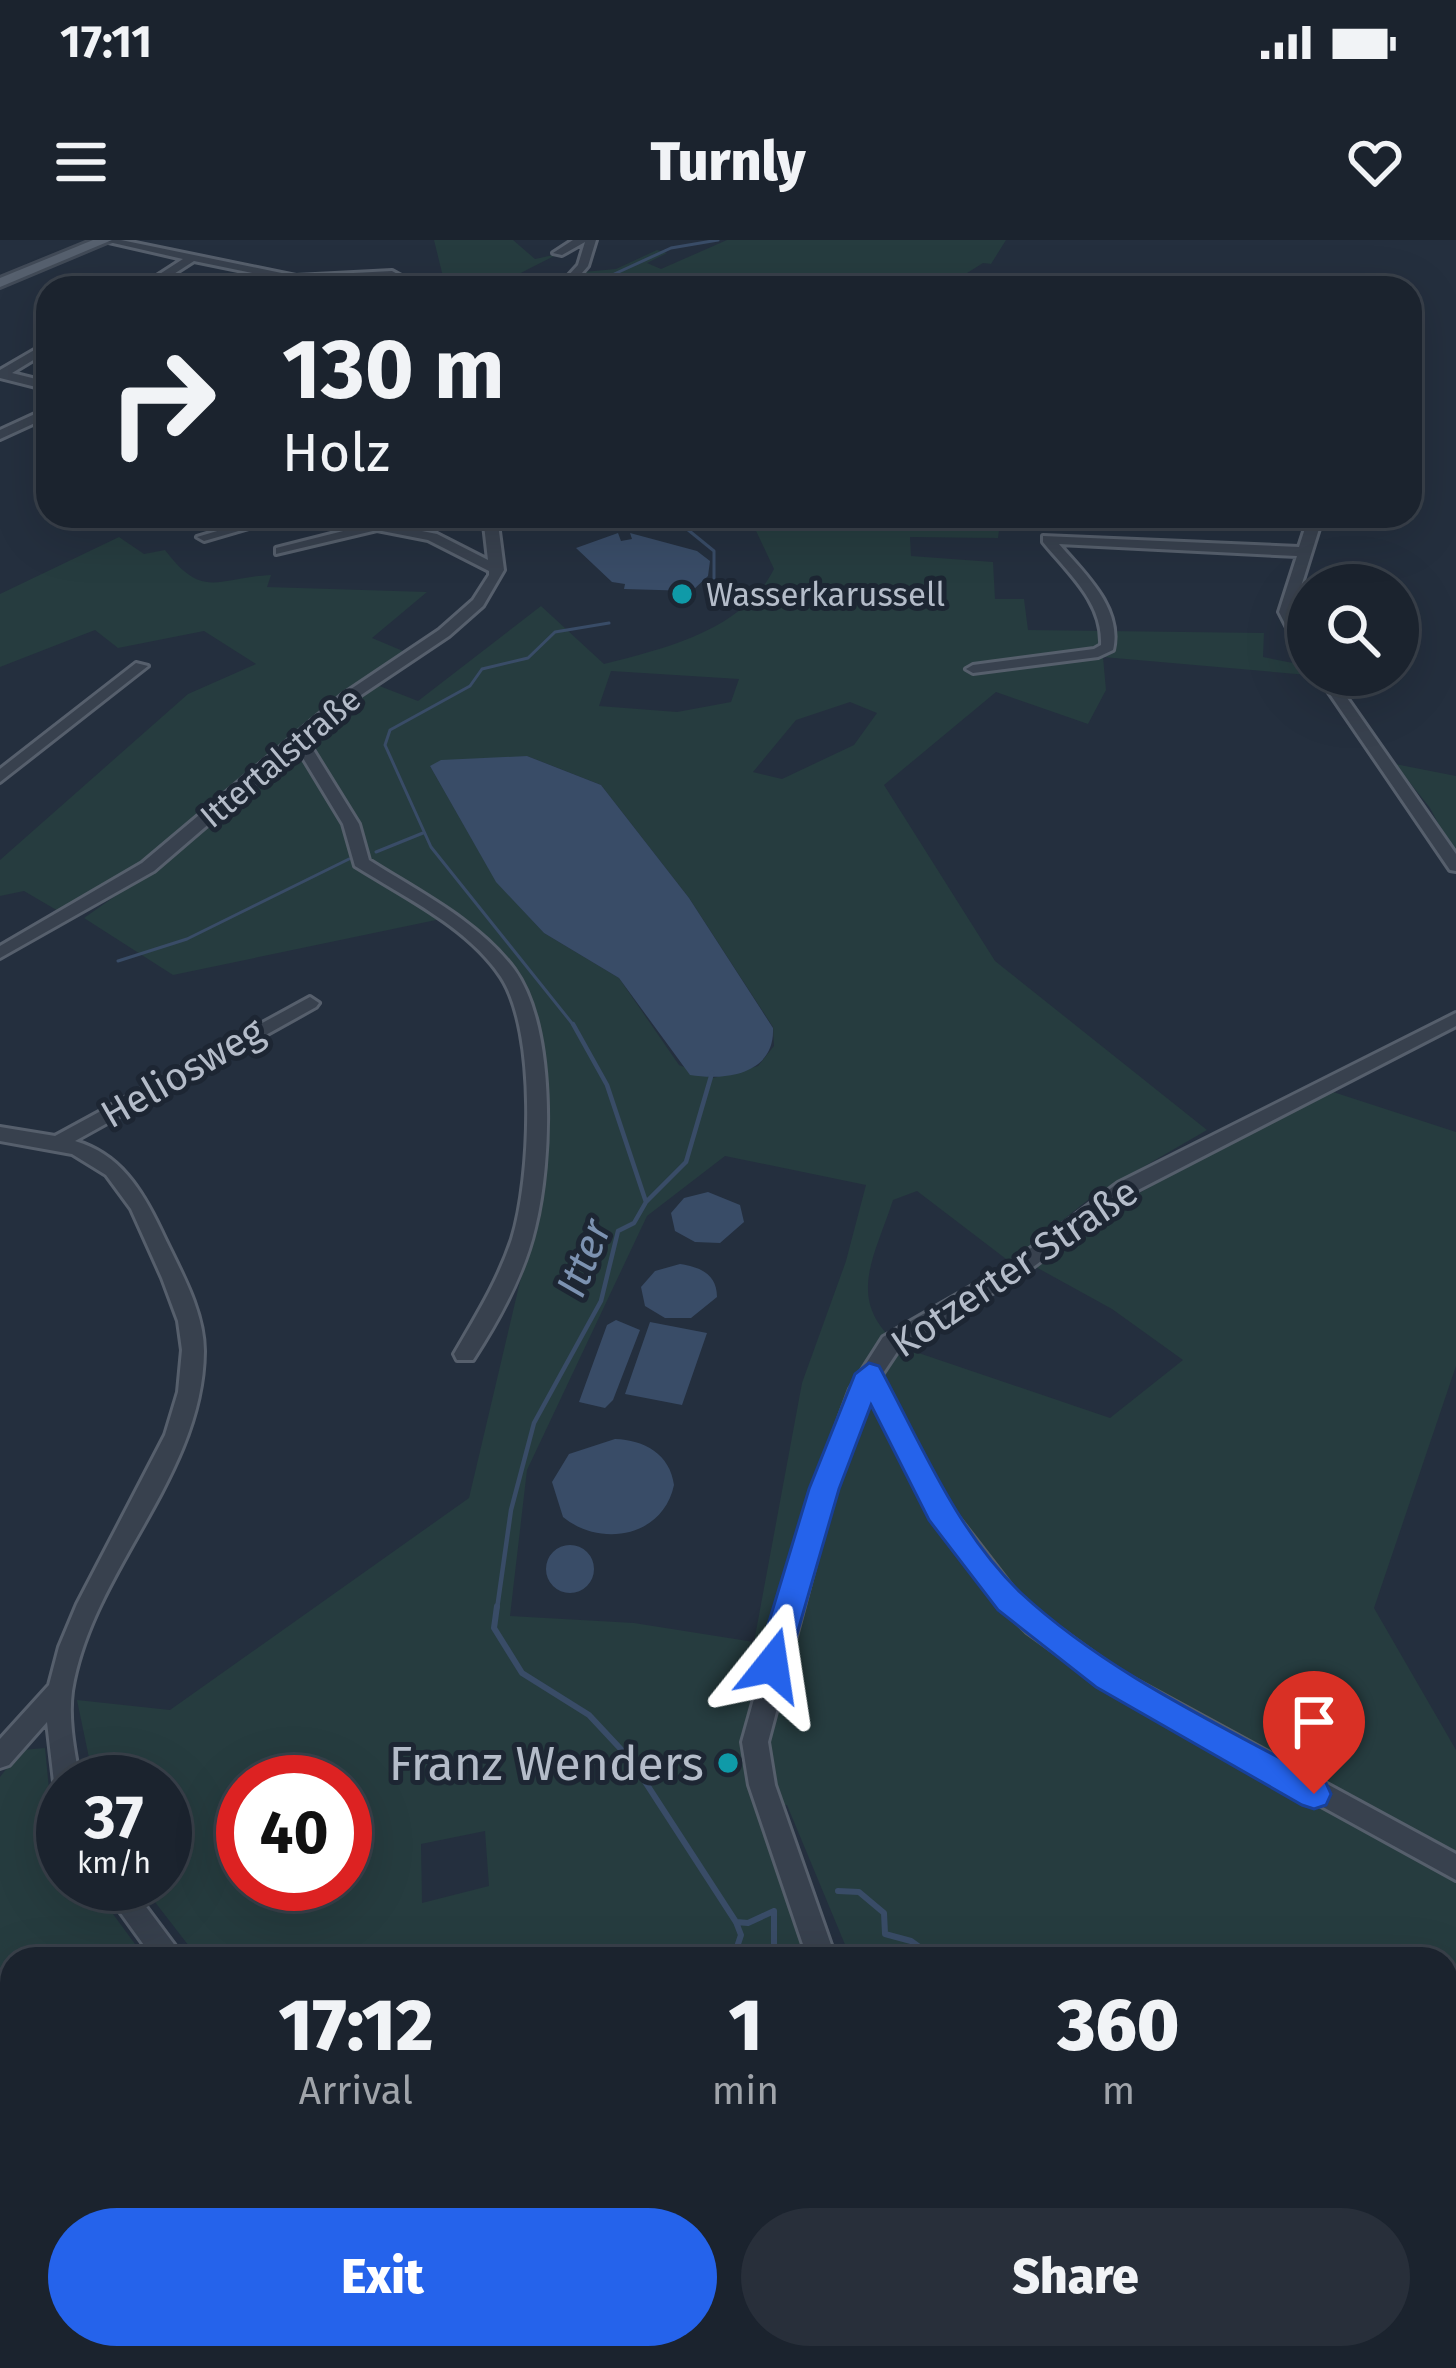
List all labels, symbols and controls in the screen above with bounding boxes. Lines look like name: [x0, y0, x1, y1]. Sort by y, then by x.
text: 17:11: [60, 15, 152, 69]
icon: menu: [48, 129, 114, 195]
icon: heart: [1342, 129, 1408, 195]
text: Turnly: [650, 130, 806, 194]
text: 130 m: [282, 319, 505, 420]
icon: right: [84, 324, 240, 480]
text: Holz: [282, 421, 390, 485]
map controls: [1287, 564, 1419, 696]
button: search: [1287, 564, 1419, 696]
place label: Wasserkarussell: [706, 575, 946, 615]
marker: Wasserkarussell: [669, 581, 695, 607]
street label: Ittertalstraße: [192, 679, 369, 836]
street label: Heliosweg: [93, 1007, 273, 1138]
street label: Kotzerter Straße: [883, 1168, 1146, 1367]
water label: Itter: [546, 1211, 623, 1304]
position arrow: [709, 1602, 835, 1728]
pin: [1263, 1671, 1365, 1794]
icon: arrive: [1281, 1689, 1347, 1755]
place label: Franz Wenders: [389, 1735, 704, 1793]
marker: Franz Wenders: [715, 1750, 741, 1776]
speed limit sign: 40: [216, 1755, 372, 1911]
text: 37: [85, 1782, 143, 1854]
text: km/h: [77, 1845, 151, 1881]
text: 17:12: [278, 1983, 433, 2069]
text: 1: [728, 1983, 763, 2069]
text: 360: [1058, 1983, 1180, 2069]
text: Arrival: [299, 2068, 413, 2114]
text: min: [712, 2068, 779, 2114]
text: m: [1102, 2068, 1135, 2114]
button: Exit: [48, 2208, 717, 2346]
button: Share: [741, 2208, 1410, 2346]

